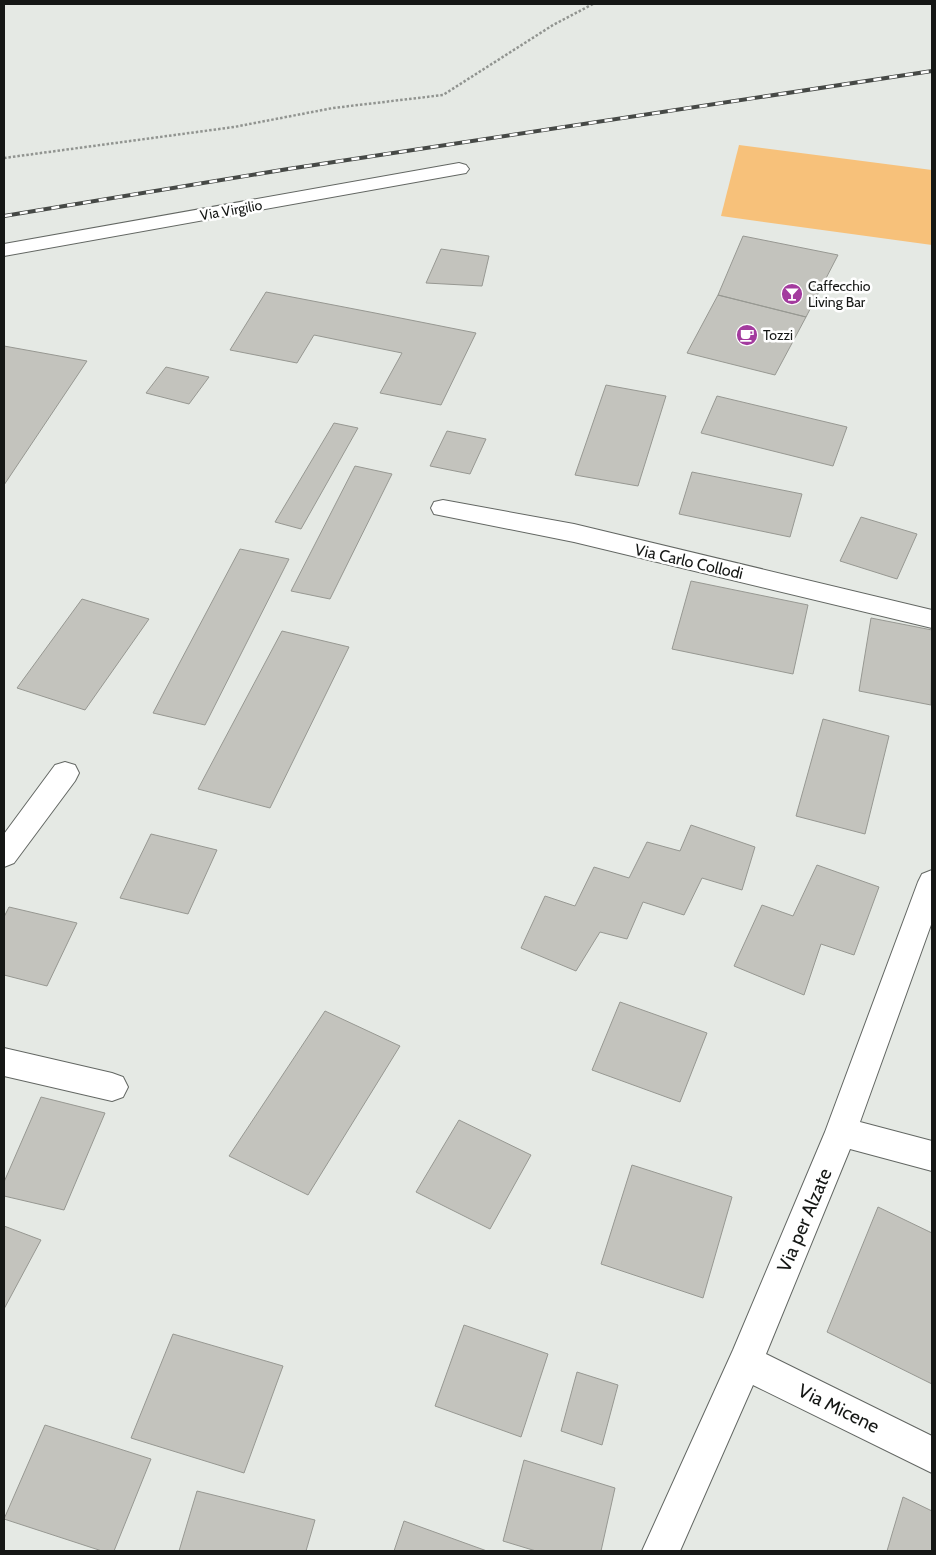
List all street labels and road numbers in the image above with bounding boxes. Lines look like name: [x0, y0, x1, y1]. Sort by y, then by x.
street label: Via Virgilio: [199, 196, 264, 224]
street label: Via Carlo Collodi: [633, 540, 745, 583]
street label: Via per Alzate: [772, 1165, 837, 1276]
street label: Via Micene: [794, 1379, 883, 1438]

